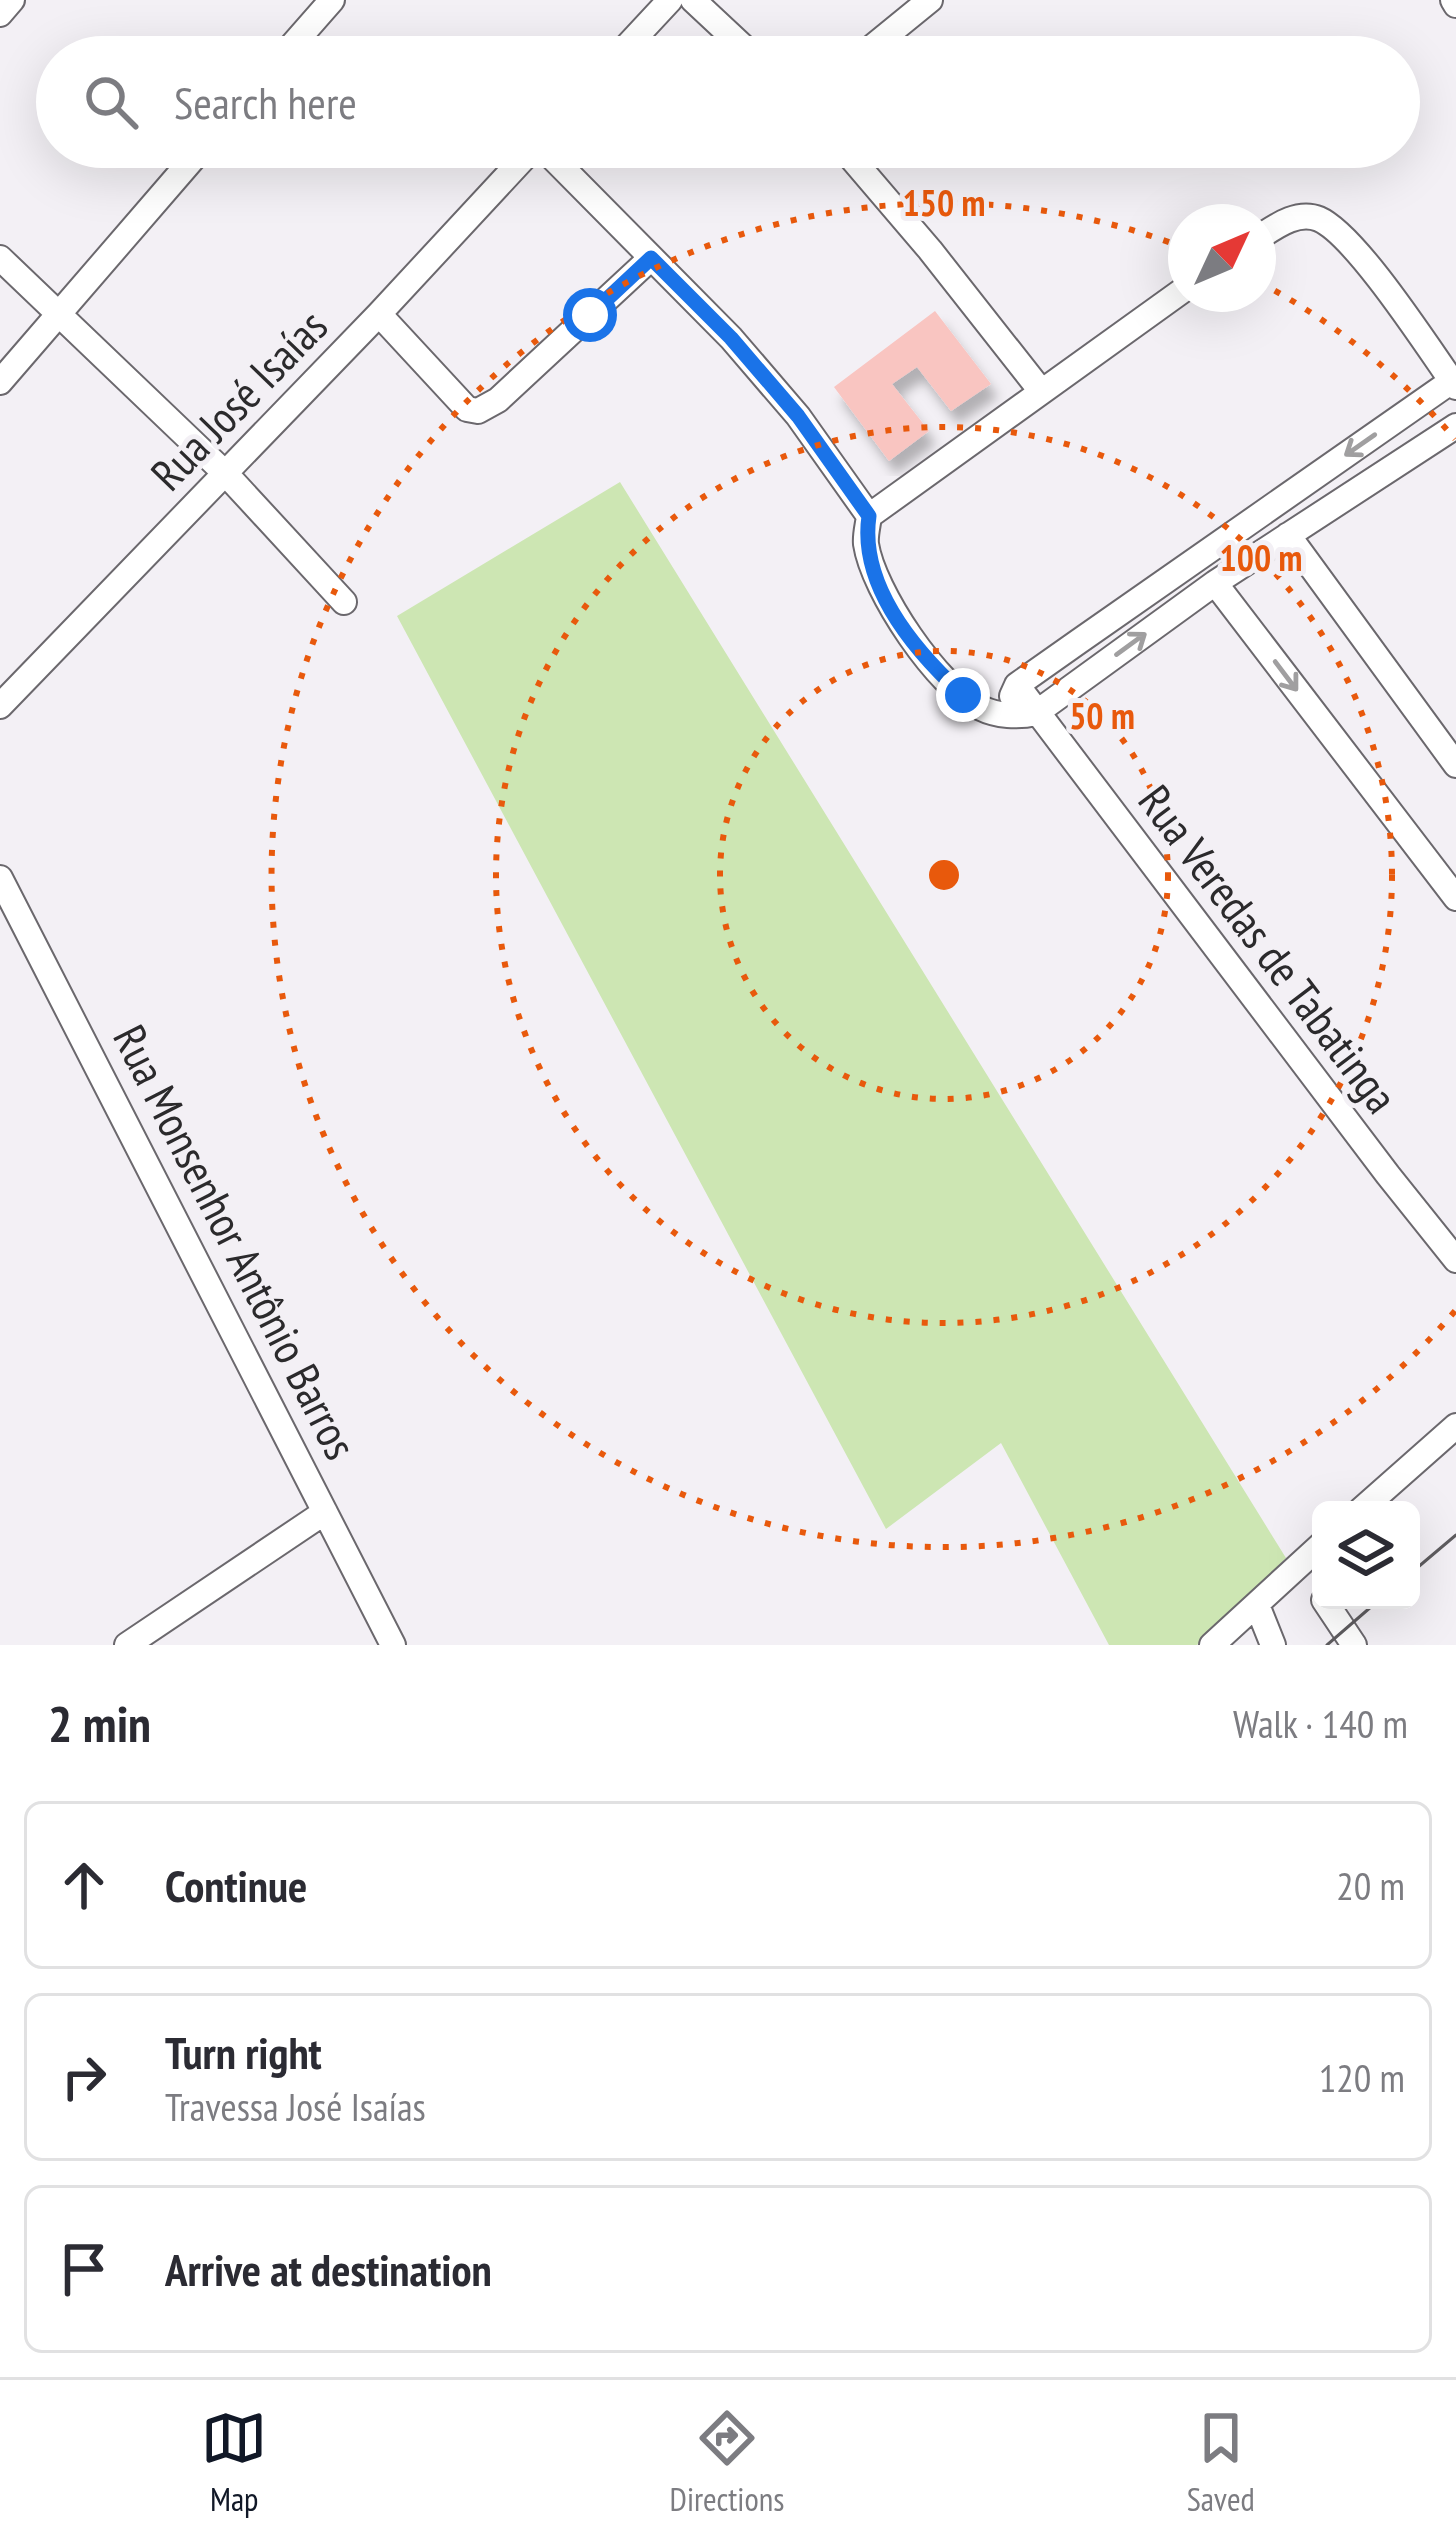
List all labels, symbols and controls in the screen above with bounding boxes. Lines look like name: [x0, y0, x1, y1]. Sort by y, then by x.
search box: [36, 36, 1420, 168]
icon: search: [78, 69, 144, 135]
text: Search here: [174, 73, 357, 131]
text: 150 m: [903, 179, 985, 226]
north arrow: [1168, 204, 1276, 312]
route start: [563, 288, 617, 342]
street label: Rua José Isaías: [138, 297, 339, 502]
one-way arrow: [1344, 432, 1377, 457]
text: 100 m: [1220, 534, 1302, 581]
one-way arrow: [1113, 632, 1146, 657]
one-way arrow: [1273, 660, 1299, 692]
route end: [936, 668, 990, 722]
text: 50 m: [1069, 692, 1135, 739]
street label: Rua Veredas de Tabatinga: [1127, 773, 1411, 1124]
centre of rings: [923, 854, 965, 896]
street label: Rua Monsenhor Antônio Barros: [101, 1015, 371, 1468]
map controls: [1312, 1501, 1420, 1609]
button: layers: [1312, 1501, 1420, 1609]
text: 2 min: [48, 1690, 151, 1756]
text: Walk · 140 m: [1233, 1698, 1408, 1749]
icon: ahead: [51, 1852, 117, 1918]
text: Continue: [165, 1856, 307, 1914]
text: 20 m: [1336, 1860, 1405, 1911]
text: Turn right: [165, 2023, 322, 2081]
icon: right: [51, 2044, 117, 2110]
text: 120 m: [1319, 2052, 1405, 2103]
text: Travessa José Isaías: [165, 2081, 426, 2132]
icon: arrive: [51, 2236, 117, 2302]
text: Arrive at destination: [165, 2240, 492, 2298]
tab: Map: [201, 2405, 267, 2520]
tab: Directions: [670, 2405, 784, 2520]
tab: Saved: [1187, 2405, 1255, 2520]

